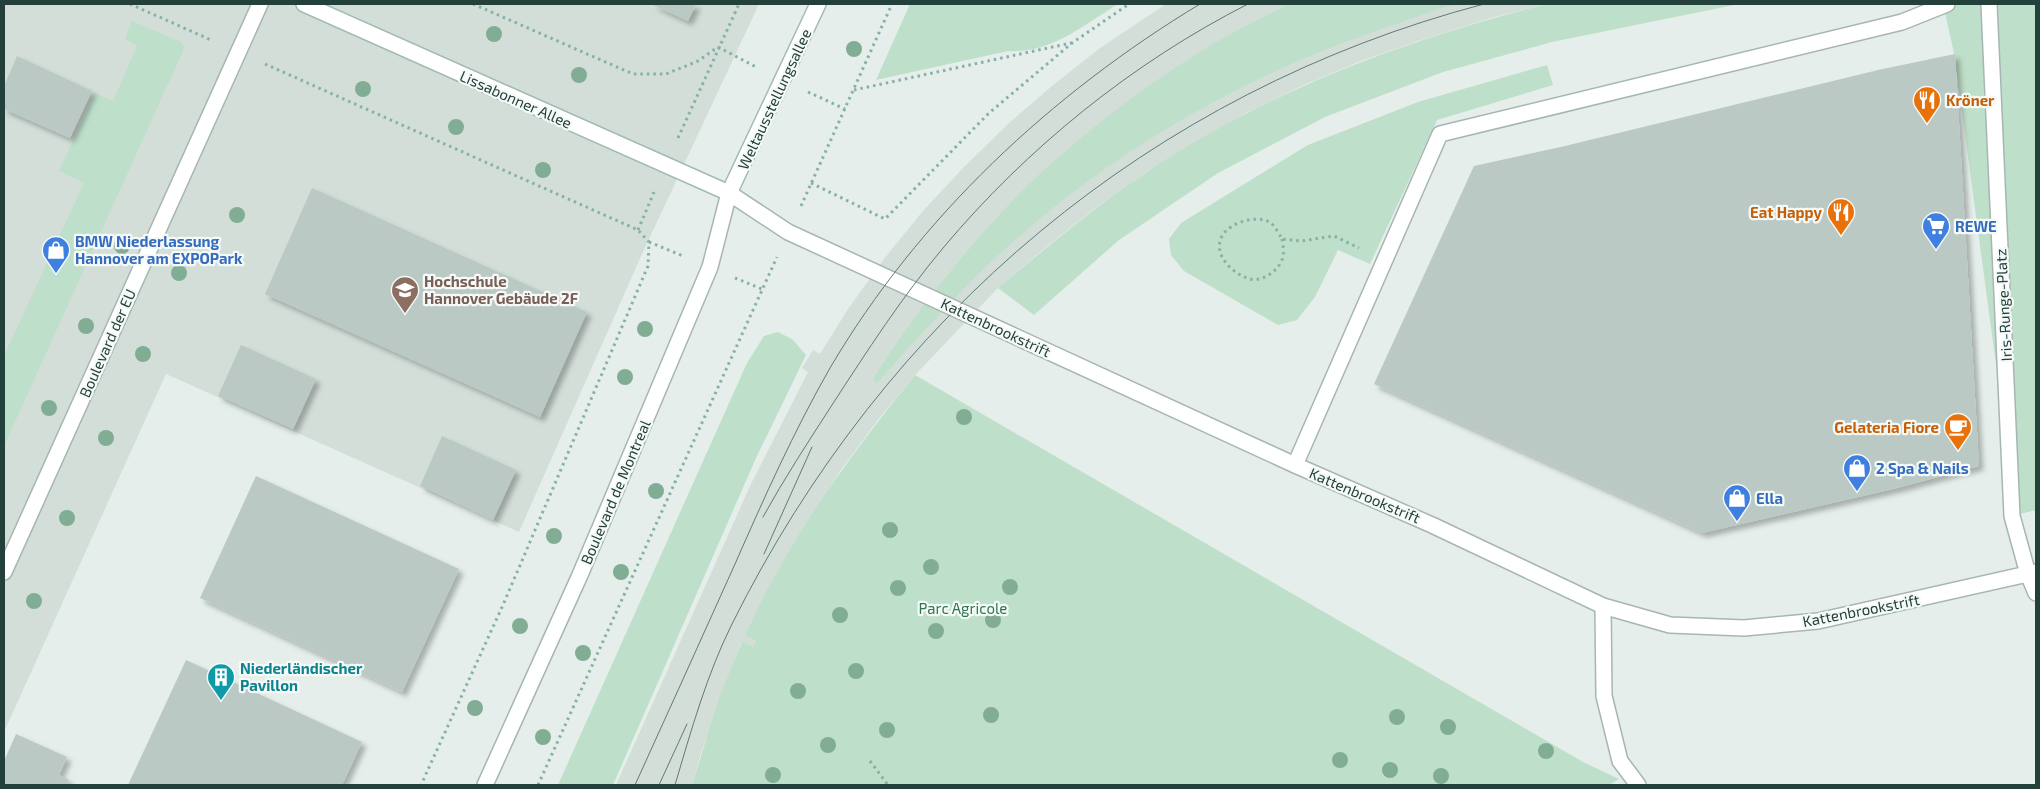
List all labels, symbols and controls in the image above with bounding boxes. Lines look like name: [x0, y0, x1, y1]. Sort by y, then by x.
street label: Weltausstellungsallee: [733, 26, 815, 172]
street label: Lissabonner Allee: [457, 66, 575, 132]
restaurant icon: Kröner: [1912, 85, 1942, 124]
place label: Kröner: [1946, 91, 1995, 109]
restaurant icon: Eat Happy: [1826, 197, 1856, 236]
place label: Eat Happy: [1750, 203, 1822, 222]
supermarket icon: REWE: [1921, 211, 1951, 250]
place label: REWE: [1955, 217, 1997, 235]
place label: BMW Niederlassung Hannover am EXPOPark: [75, 232, 243, 267]
shop icon: BMW Niederlassung Hannover am EXPOPark: [41, 235, 71, 274]
street label: Iris-Runge-Platz: [1991, 248, 2015, 362]
place label: Hochschule Hannover Gebäude 2F: [424, 272, 578, 307]
school or university icon: Hochschule Hannover Gebäude 2F: [390, 275, 420, 314]
street label: Boulevard der EU: [75, 286, 139, 400]
street label: Kattenbrookstrift: [938, 294, 1054, 360]
cafe icon: Gelateria Fiore: [1943, 412, 1973, 451]
street label: Boulevard de Montreal: [576, 416, 654, 567]
place label: Gelateria Fiore: [1834, 418, 1939, 436]
shop icon: 2 Spa & Nails: [1842, 453, 1872, 492]
place label: 2 Spa & Nails: [1876, 459, 1969, 477]
street label: Kattenbrookstrift: [1307, 463, 1423, 527]
shop icon: Ella: [1722, 483, 1752, 522]
place label: Ella: [1756, 489, 1783, 507]
street label: Kattenbrookstrift: [1801, 590, 1921, 630]
park label: Parc Agricole: [919, 599, 1007, 617]
place label: Niederländischer Pavillon: [240, 659, 363, 694]
building icon: Niederländischer Pavillon: [206, 662, 236, 701]

